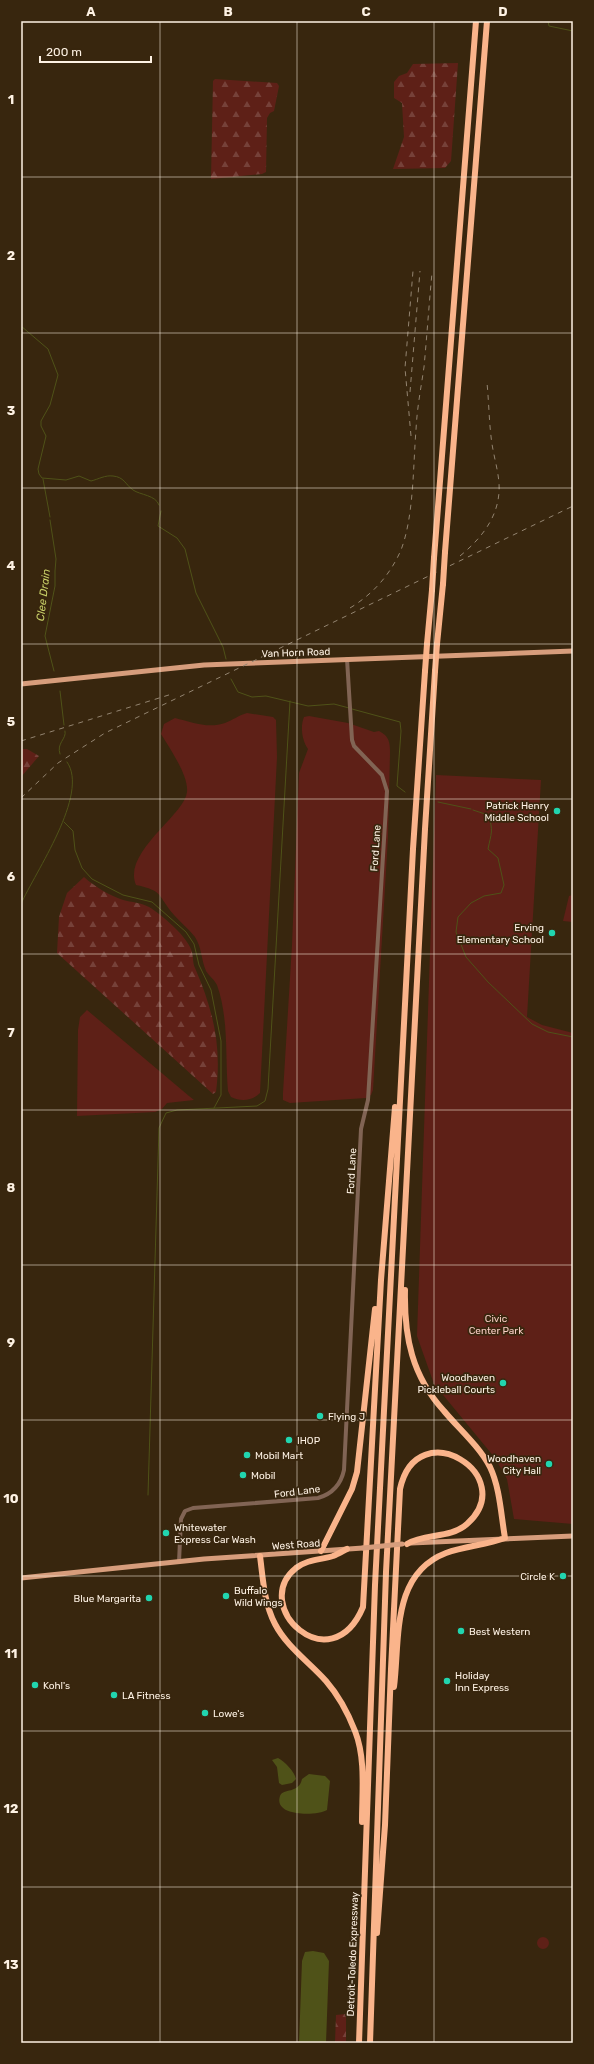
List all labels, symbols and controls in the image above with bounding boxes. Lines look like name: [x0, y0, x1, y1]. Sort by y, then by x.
text: A: [86, 4, 96, 19]
text: B: [223, 4, 233, 19]
text: C: [361, 4, 371, 19]
text: D: [498, 4, 508, 19]
scale bar: [40, 38, 151, 64]
text: 200 m: [46, 45, 82, 59]
text: 1: [8, 92, 14, 107]
text: 2: [7, 248, 15, 263]
text: 3: [7, 403, 16, 418]
text: 4: [7, 558, 16, 573]
water label: Clee Drain: [34, 568, 53, 622]
street label: Van Horn Road: [261, 646, 331, 660]
text: 5: [7, 714, 15, 729]
place label: Patrick Henry Middle School: [485, 800, 549, 824]
marker: Patrick Henry Middle School: [552, 806, 562, 816]
street label: Ford Lane: [368, 824, 384, 872]
text: 6: [7, 869, 16, 884]
place label: Erving Elementary School: [457, 922, 544, 946]
marker: Erving Elementary School: [547, 928, 557, 938]
text: 7: [7, 1025, 15, 1040]
street label: Ford Lane: [345, 1147, 359, 1195]
text: 8: [7, 1180, 16, 1195]
park label: Civic Center Park: [469, 1313, 524, 1337]
text: 9: [7, 1335, 15, 1350]
place label: Woodhaven Pickleball Courts: [417, 1372, 495, 1396]
marker: Woodhaven Pickleball Courts: [498, 1378, 508, 1388]
marker: Flying J: [315, 1411, 325, 1421]
place label: Flying J: [328, 1411, 365, 1423]
marker: IHOP: [284, 1435, 294, 1445]
place label: IHOP: [297, 1435, 321, 1447]
marker: Mobil Mart: [242, 1450, 252, 1460]
place label: Mobil Mart: [255, 1450, 303, 1462]
place label: Woodhaven City Hall: [487, 1453, 541, 1477]
marker: Woodhaven City Hall: [544, 1459, 554, 1469]
marker: Mobil: [238, 1470, 248, 1480]
place label: Mobil: [251, 1470, 275, 1482]
street label: Ford Lane: [273, 1483, 321, 1501]
text: 10: [3, 1491, 19, 1506]
place label: Whitewater Express Car Wash: [174, 1522, 256, 1546]
marker: Whitewater Express Car Wash: [161, 1528, 171, 1538]
street label: West Road: [271, 1537, 321, 1553]
place label: Circle K: [520, 1571, 555, 1583]
marker: Circle K: [558, 1571, 568, 1581]
place label: Buffalo Wild Wings: [234, 1585, 283, 1609]
marker: Buffalo Wild Wings: [221, 1591, 231, 1601]
place label: Blue Margarita: [74, 1593, 141, 1605]
marker: Blue Margarita: [144, 1593, 154, 1603]
marker: Best Western: [456, 1626, 466, 1636]
place label: Best Western: [469, 1626, 530, 1638]
text: 11: [5, 1646, 17, 1661]
place label: Holiday Inn Express: [455, 1670, 509, 1694]
marker: Holiday Inn Express: [442, 1676, 452, 1686]
marker: Kohl's: [30, 1680, 40, 1690]
place label: Kohl's: [43, 1680, 70, 1692]
marker: LA Fitness: [109, 1690, 119, 1700]
place label: LA Fitness: [122, 1690, 171, 1702]
marker: Lowe's: [200, 1708, 210, 1718]
place label: Lowe's: [213, 1708, 244, 1720]
text: 12: [4, 1801, 18, 1816]
street label: Detroit-Toledo Expressway: [345, 1891, 361, 2016]
text: 13: [3, 1957, 19, 1972]

